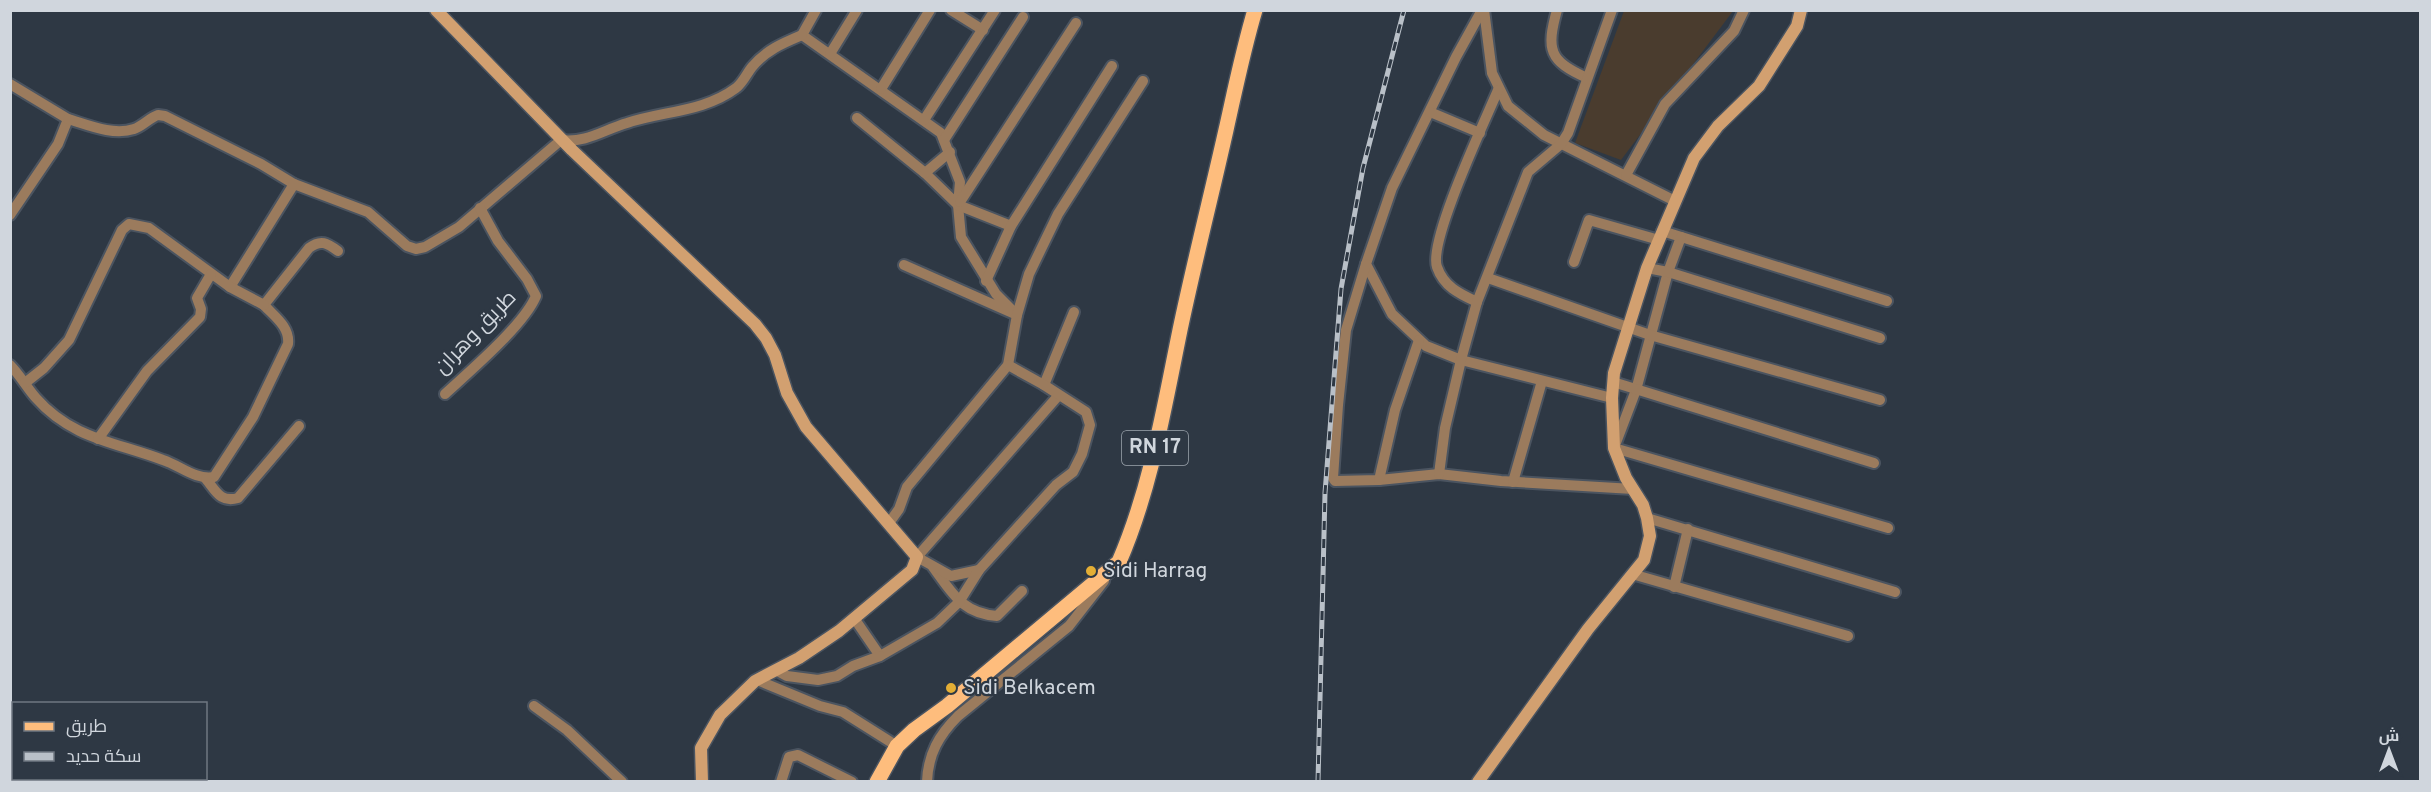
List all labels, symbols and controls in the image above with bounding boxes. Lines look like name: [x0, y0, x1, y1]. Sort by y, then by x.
street label: طريق وهران: [429, 285, 523, 381]
road number: RN 17: [1122, 431, 1188, 465]
place label: Sidi Harrag: [1103, 558, 1207, 585]
marker: Sidi Harrag: [1084, 564, 1098, 578]
place label: Sidi Belkacem: [963, 675, 1096, 702]
marker: Sidi Belkacem: [944, 681, 958, 695]
legend: [12, 702, 207, 780]
text: طريق: [66, 716, 107, 739]
north arrow: [2359, 720, 2419, 780]
text: ش: [2379, 727, 2399, 747]
text: سكة حديد: [66, 746, 141, 769]

